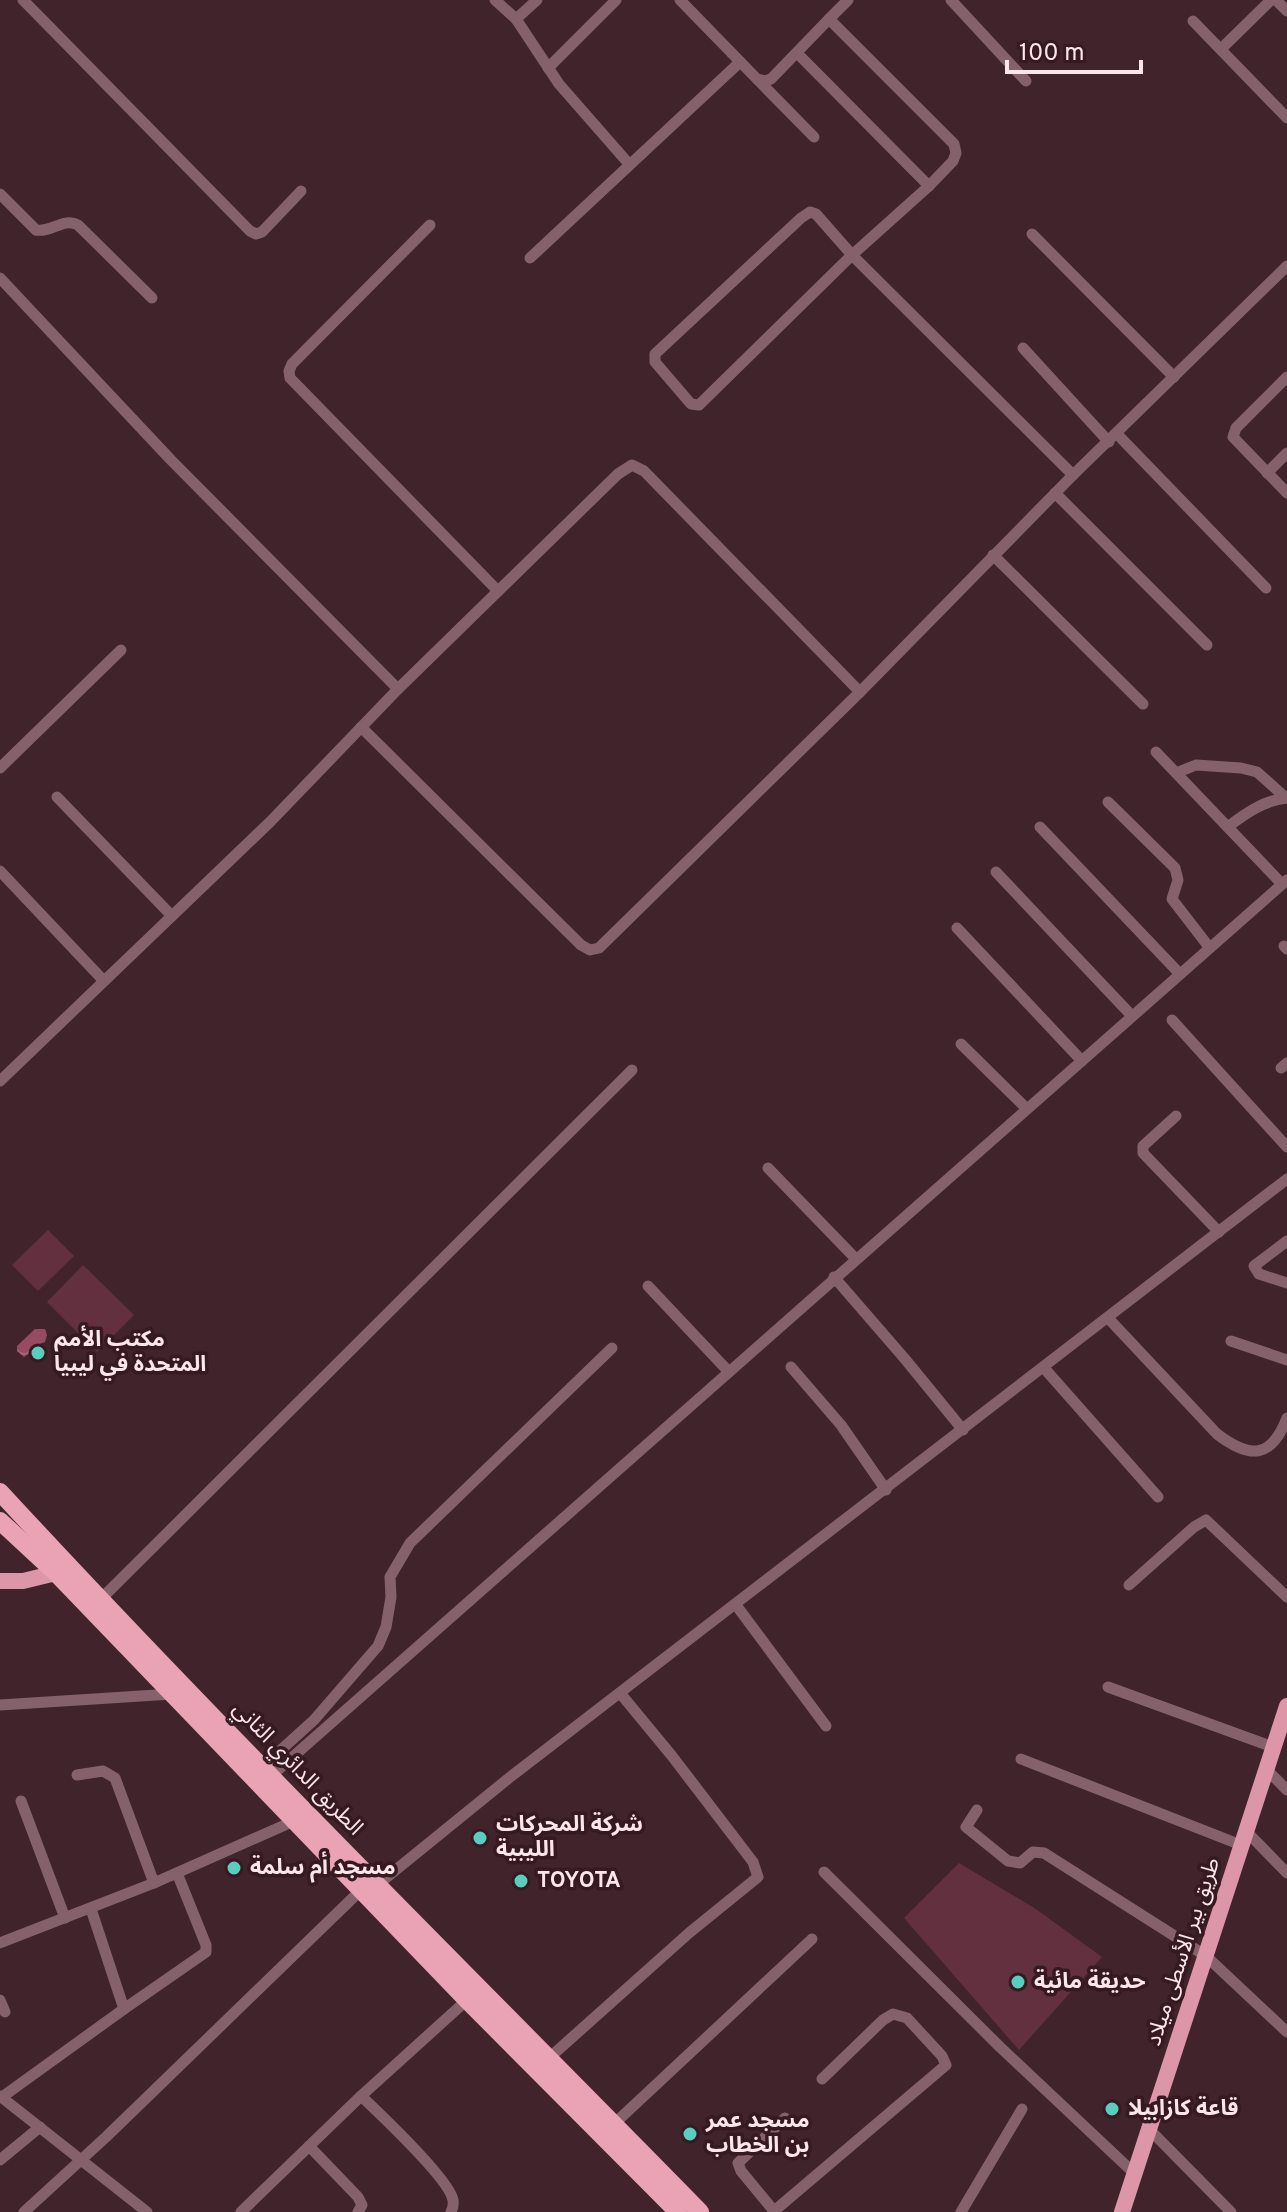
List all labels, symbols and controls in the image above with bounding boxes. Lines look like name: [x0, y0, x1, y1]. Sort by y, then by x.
scale bar: [1007, 24, 1141, 74]
text: 100 m: [1019, 39, 1085, 69]
place label: مكتب الأمم المتحدة في ليبيا: [54, 1325, 206, 1381]
marker: مكتب الأمم المتحدة في ليبيا: [29, 1344, 47, 1362]
street label: الطريق الدائري الثاني: [225, 1696, 368, 1843]
place label: شركة المحركات الليبية: [496, 1811, 643, 1864]
marker: شركة المحركات الليبية: [471, 1829, 489, 1847]
place label: مسجد أم سلمة: [250, 1851, 396, 1883]
street label: طريق بير الأسطى ميلاد: [1141, 1855, 1227, 2049]
marker: مسجد أم سلمة: [225, 1859, 243, 1877]
place label: TOYOTA: [537, 1868, 621, 1895]
marker: TOYOTA: [512, 1872, 530, 1890]
place label: حديقة مائية: [1034, 1968, 1146, 1996]
marker: حديقة مائية: [1009, 1973, 1027, 1991]
place label: قاعة كازابيلا: [1128, 2095, 1238, 2123]
marker: قاعة كازابيلا: [1103, 2100, 1121, 2118]
place label: مسجد عمر بن الخطاب: [705, 2108, 810, 2160]
marker: مسجد عمر بن الخطاب: [681, 2125, 699, 2143]

